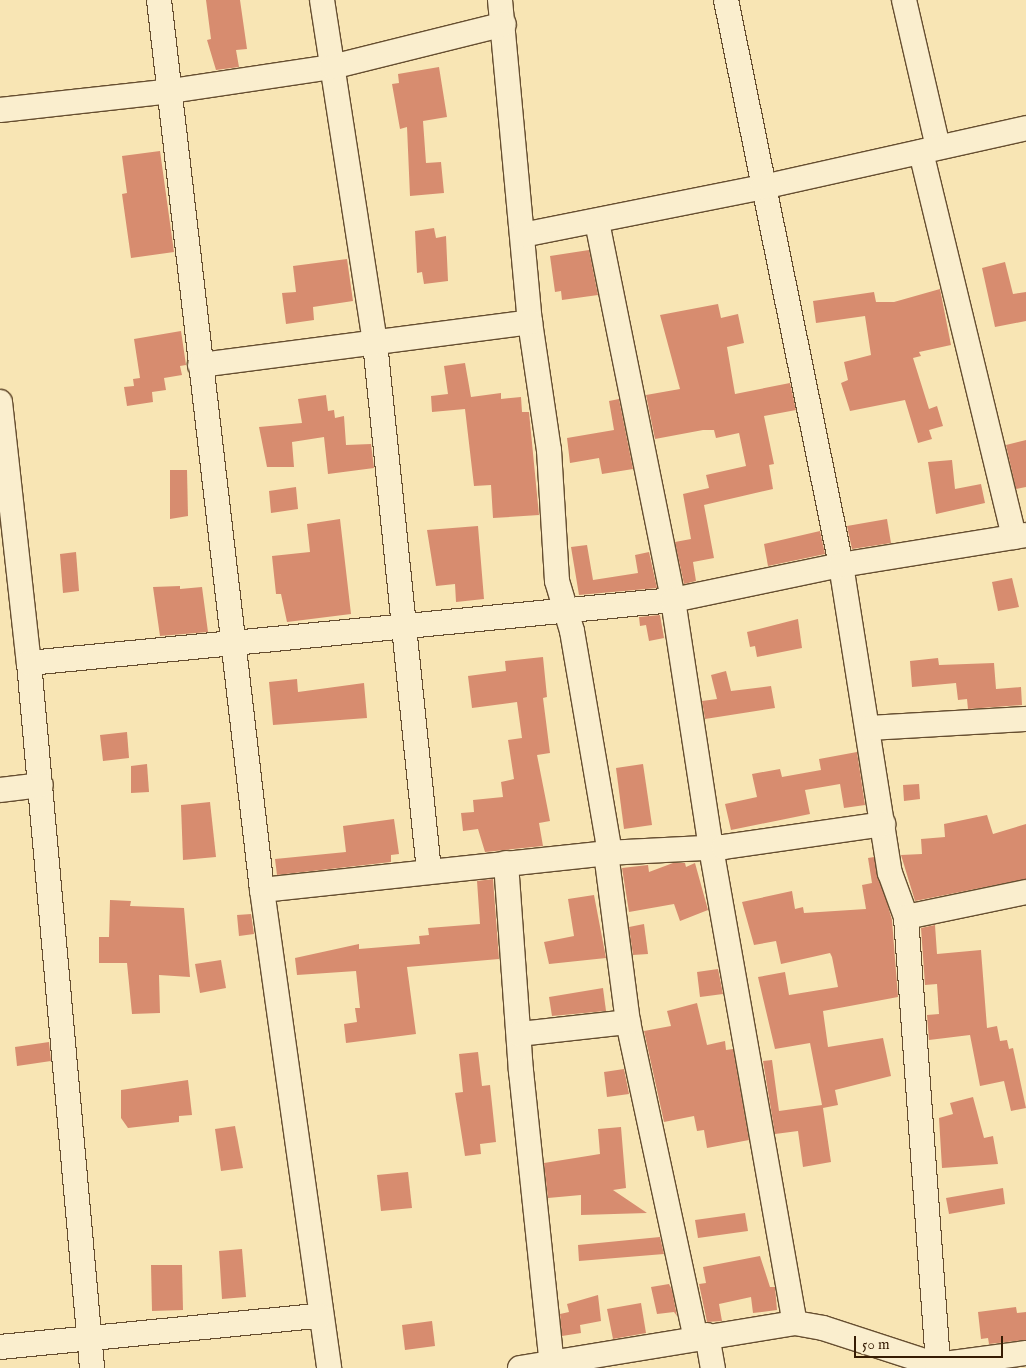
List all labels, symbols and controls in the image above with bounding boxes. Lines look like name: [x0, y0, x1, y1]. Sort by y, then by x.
scale bar: [856, 1326, 1005, 1358]
text: 50 m: [862, 1335, 890, 1354]

